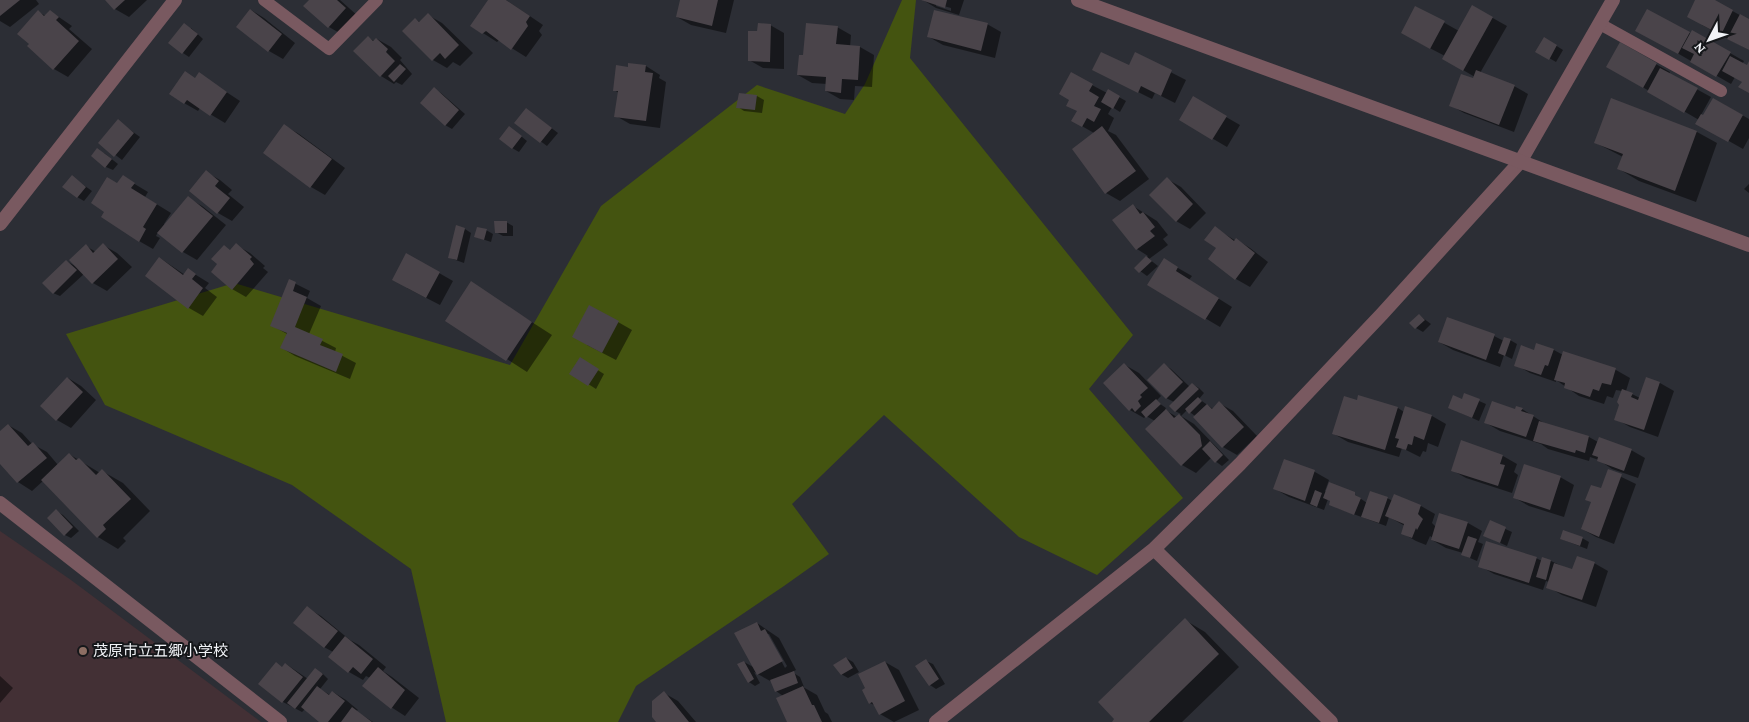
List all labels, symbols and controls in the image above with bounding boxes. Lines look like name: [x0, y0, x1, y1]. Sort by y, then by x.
north arrow: [1684, 15, 1734, 65]
text: N: [1690, 39, 1708, 57]
place label: 茂原市立五郷小学校: [93, 643, 228, 659]
marker: 茂原市立五郷小学校: [77, 645, 89, 657]

